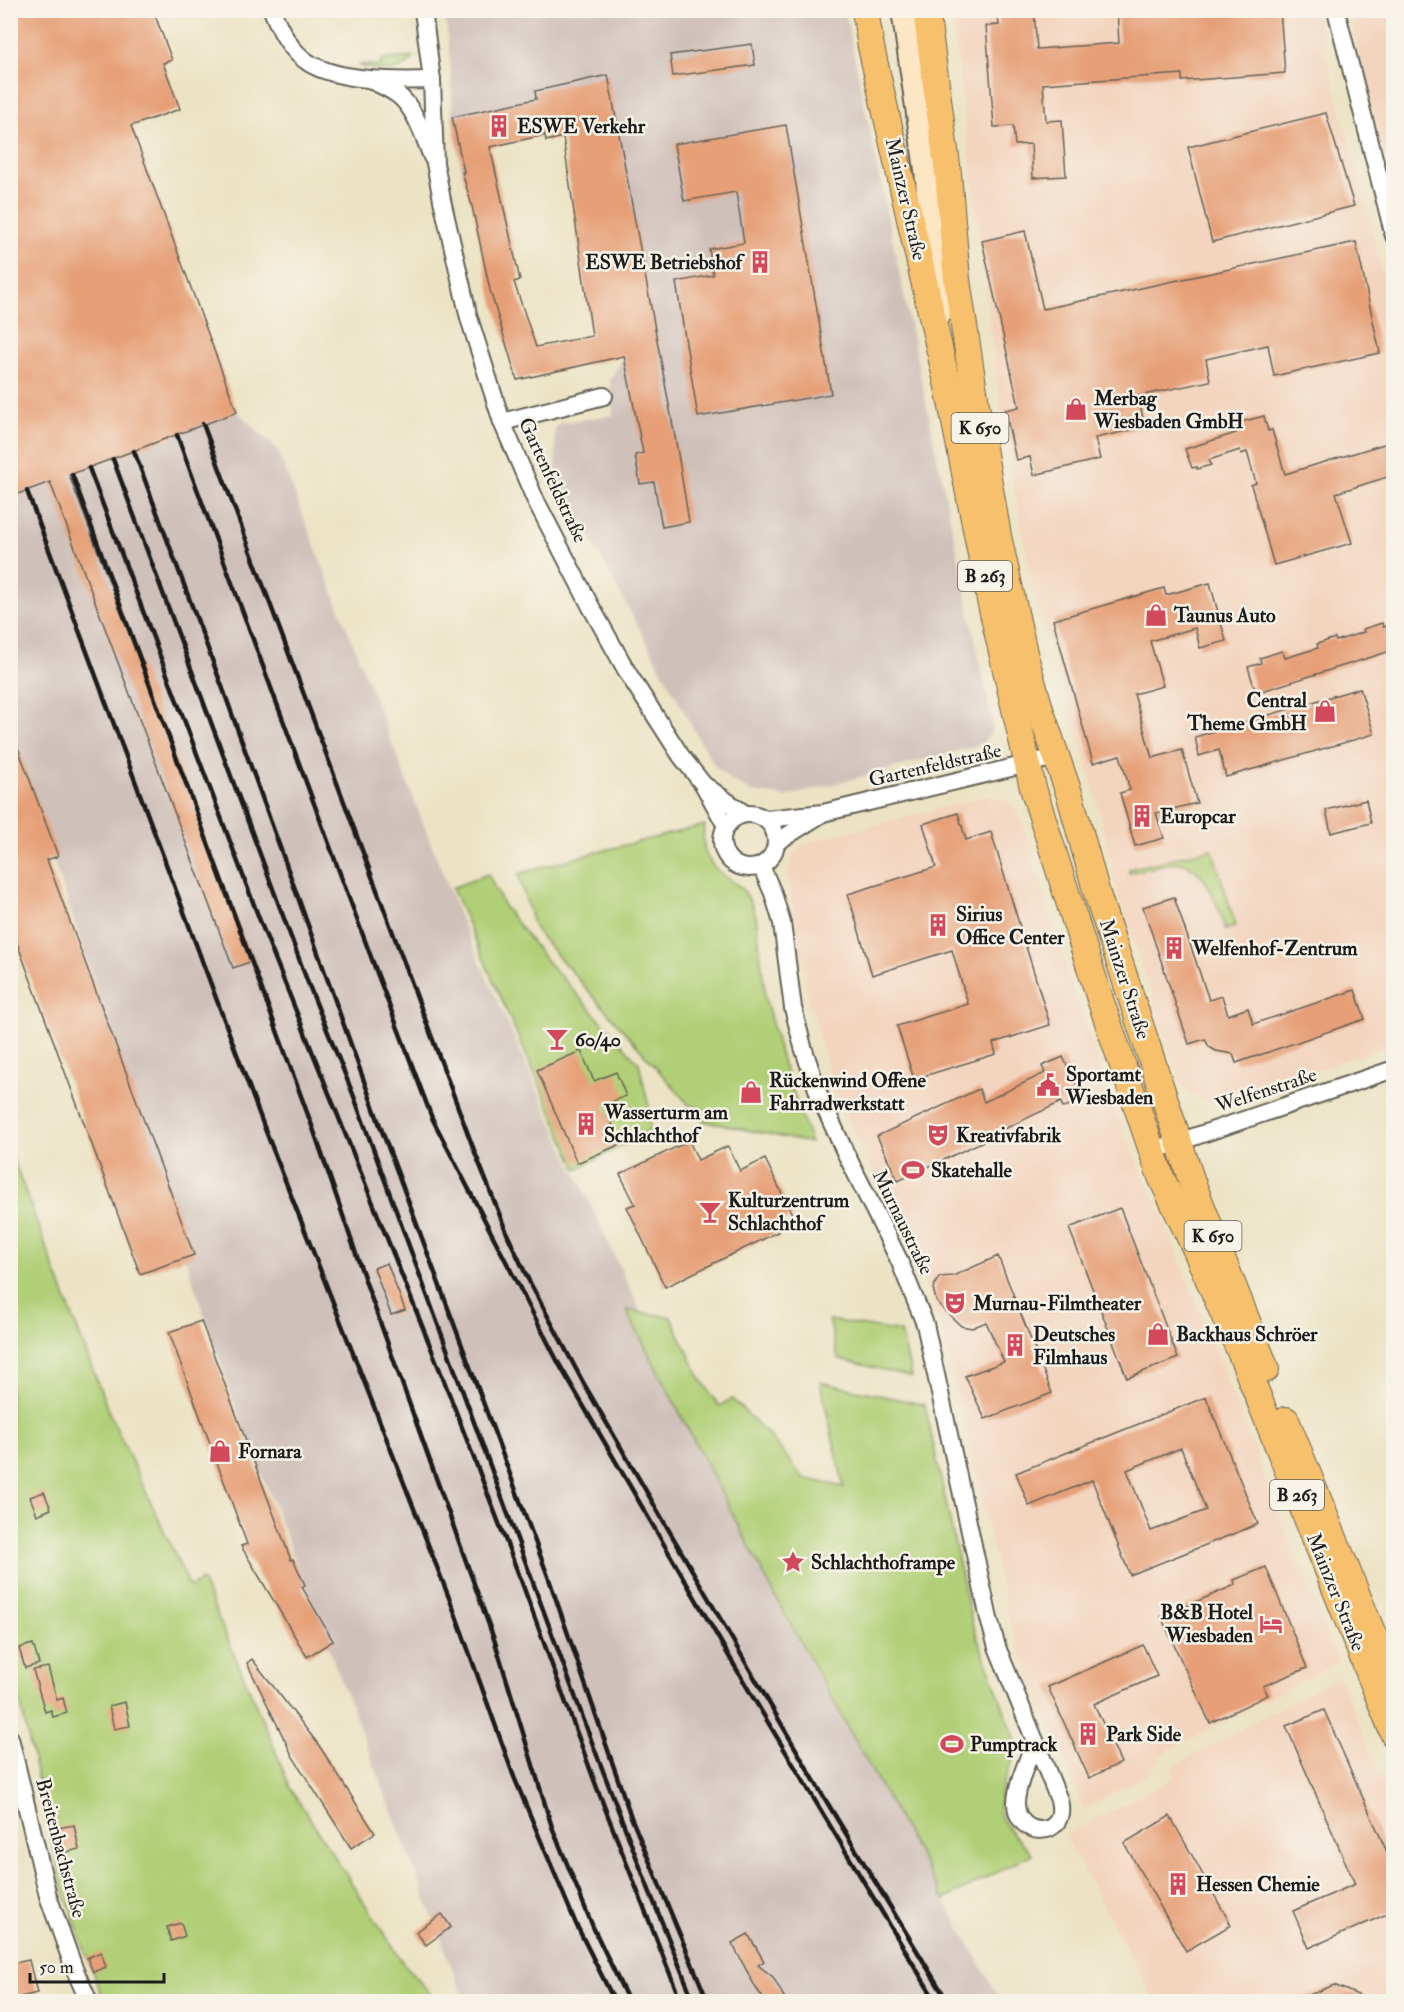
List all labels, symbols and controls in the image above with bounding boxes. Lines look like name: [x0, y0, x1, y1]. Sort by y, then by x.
building icon: ESWE Verkehr: [486, 113, 512, 139]
place label: ESWE Verkehr: [517, 114, 646, 139]
street label: Mainzer Straße: [880, 135, 932, 263]
building icon: ESWE Betriebshof: [747, 249, 773, 275]
place label: ESWE Betriebshof: [585, 250, 746, 275]
place label: Merbag Wiesbaden GmbH: [1093, 386, 1244, 434]
shop icon: Merbag Wiesbaden GmbH: [1063, 396, 1089, 422]
street label: Gartenfeldstraße: [513, 413, 593, 547]
road number: K 650: [952, 413, 1008, 443]
road number: B 263: [958, 561, 1012, 591]
shop icon: Taunus Auto: [1143, 602, 1169, 628]
place label: Taunus Auto: [1173, 603, 1276, 628]
place label: Central Theme GmbH: [1186, 688, 1308, 736]
shop icon: Central Theme GmbH: [1312, 698, 1338, 724]
street label: Gartenfeldstraße: [866, 738, 1004, 792]
building icon: Europcar: [1129, 803, 1155, 829]
place label: Europcar: [1160, 804, 1236, 830]
place label: Sirius Office Center: [956, 902, 1065, 950]
building icon: Sirius Office Center: [925, 912, 951, 938]
street label: Mainzer Straße: [1094, 916, 1156, 1042]
building icon: Welfenhof-Zentrum: [1161, 935, 1187, 961]
place label: Welfenhof-Zentrum: [1191, 936, 1358, 961]
bar icon: 60/40: [544, 1026, 570, 1052]
place label: 60/40: [575, 1027, 621, 1052]
place label: Sportamt Wiesbaden: [1065, 1062, 1154, 1110]
street label: Welfenstraße: [1211, 1062, 1320, 1118]
place label: Rückenwind Offene Fahrradwerkstatt: [769, 1068, 927, 1116]
public building icon: Sportamt Wiesbaden: [1035, 1072, 1061, 1098]
shop icon: Rückenwind Offene Fahrradwerkstatt: [738, 1079, 764, 1105]
place label: Wasserturm am Schlachthof: [603, 1100, 729, 1148]
building icon: Wasserturm am Schlachthof: [573, 1111, 599, 1137]
theatre icon: Kreativfabrik: [925, 1122, 951, 1148]
place label: Kreativfabrik: [956, 1123, 1062, 1148]
sports icon: Skatehalle: [900, 1157, 926, 1183]
place label: Skatehalle: [931, 1158, 1012, 1183]
street label: Murnaustraße: [867, 1165, 939, 1279]
place label: Kulturzentrum Schlachthof: [728, 1188, 850, 1236]
bar icon: Kulturzentrum Schlachthof: [697, 1199, 723, 1225]
road number: K 650: [1184, 1221, 1242, 1251]
theatre icon: Murnau-Filmtheater: [942, 1290, 968, 1316]
place label: Murnau-Filmtheater: [972, 1291, 1142, 1316]
shop icon: Backhaus Schröer: [1145, 1321, 1171, 1347]
place label: Deutsches Filmhaus: [1033, 1322, 1115, 1370]
place label: Backhaus Schröer: [1176, 1322, 1318, 1347]
building icon: Deutsches Filmhaus: [1002, 1332, 1028, 1358]
shop icon: Fornara: [207, 1438, 233, 1464]
place label: Fornara: [238, 1439, 302, 1464]
road number: B 263: [1270, 1480, 1324, 1510]
street label: Mainzer Straße: [1301, 1529, 1371, 1655]
place icon: Schlachthoframpe: [780, 1549, 806, 1575]
place label: Schlachthoframpe: [811, 1550, 956, 1576]
place label: B&B Hotel Wiesbaden: [1160, 1600, 1254, 1648]
hotel icon: B&B Hotel Wiesbaden: [1258, 1611, 1284, 1637]
building icon: Park Side: [1075, 1721, 1101, 1747]
place label: Park Side: [1106, 1722, 1182, 1747]
sports icon: Pumptrack: [939, 1731, 965, 1757]
place label: Pumptrack: [970, 1732, 1058, 1758]
street label: Breitenbachstraße: [30, 1775, 92, 1921]
building icon: Hessen Chemie: [1165, 1871, 1191, 1897]
place label: Hessen Chemie: [1196, 1872, 1320, 1897]
scale bar: [30, 1946, 164, 1984]
text: 50 m: [39, 1956, 74, 1979]

